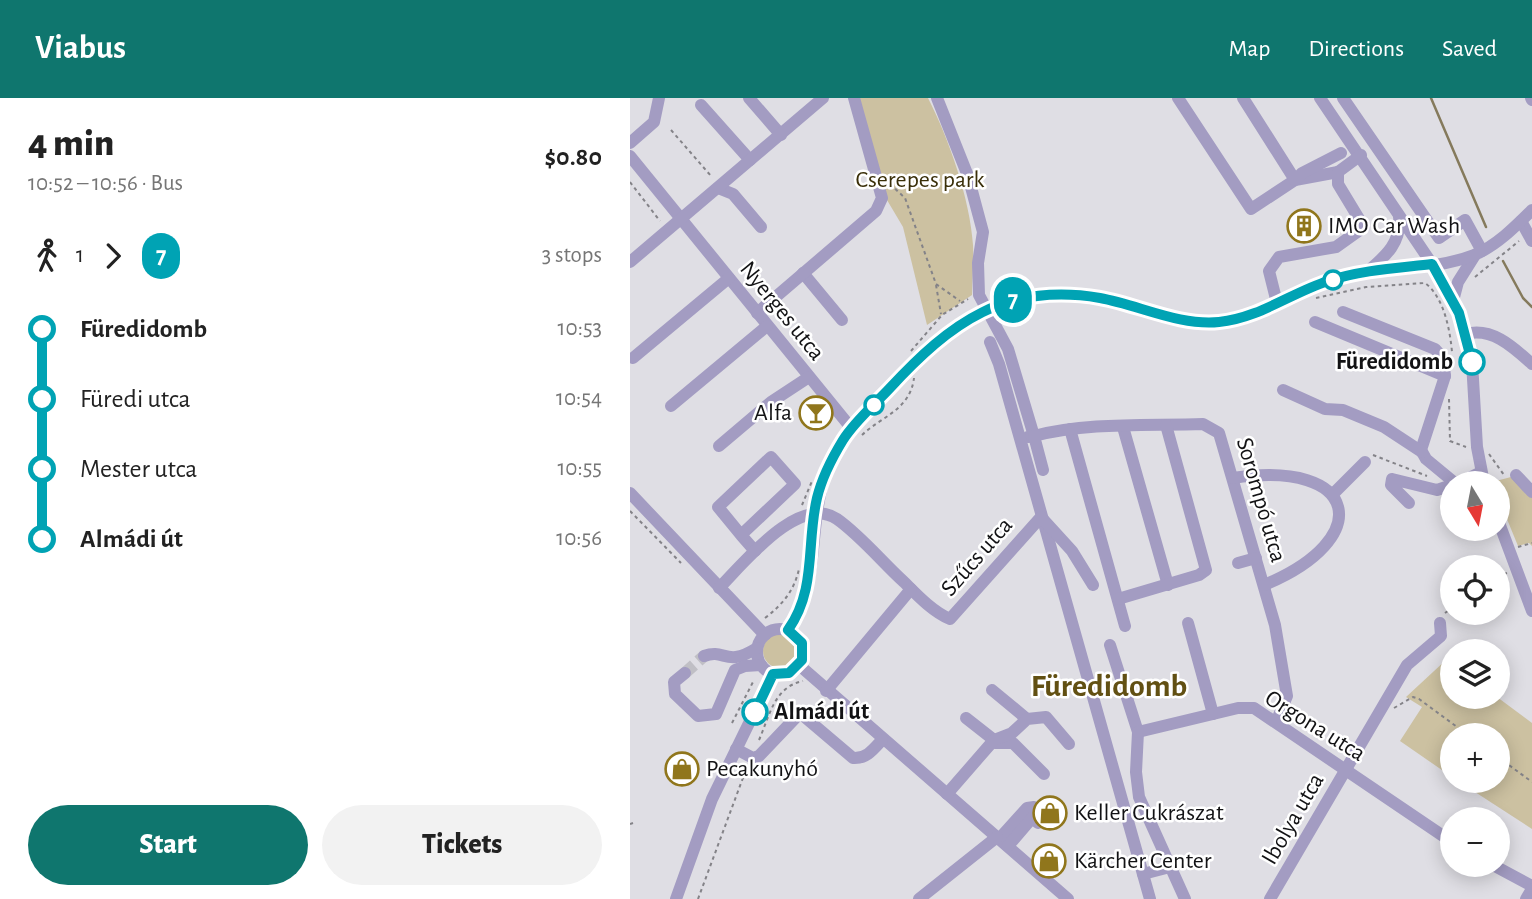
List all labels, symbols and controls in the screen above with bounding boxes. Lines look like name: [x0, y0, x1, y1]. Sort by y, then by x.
text: Viabus: [35, 32, 126, 65]
text: Map: [1228, 37, 1270, 61]
text: Directions: [1308, 37, 1404, 61]
text: Saved: [1442, 37, 1497, 61]
text: 4 min: [28, 125, 114, 163]
text: $0.80: [544, 144, 602, 170]
park label: Cserepes park: [855, 168, 985, 192]
text: 10:52 – 10:56 · Bus: [28, 172, 183, 195]
building icon: IMO Car Wash: [1285, 207, 1323, 245]
place label: IMO Car Wash: [1328, 214, 1460, 238]
icon: walk: [28, 237, 66, 275]
icon: forward: [94, 237, 132, 275]
text: 1: [76, 244, 84, 267]
text: 7: [156, 244, 166, 268]
text: 3 stops: [542, 244, 602, 267]
street label: Nyerges utca: [735, 257, 829, 365]
unlabelled marker: [1323, 270, 1343, 290]
line badge: 7: [990, 277, 1036, 323]
text: 7: [1008, 288, 1018, 312]
text: Füredidomb: [80, 316, 207, 342]
text: 10:53: [558, 317, 602, 340]
marker: Füredidomb: [1459, 349, 1485, 375]
place label: Füredidomb: [1336, 350, 1453, 374]
text: Füredi utca: [80, 386, 190, 412]
text: 10:54: [556, 387, 602, 410]
bar icon: Alfa: [797, 394, 835, 432]
unlabelled marker: [864, 395, 884, 415]
place label: Alfa: [754, 401, 792, 425]
street label: Sorompó utca: [1232, 435, 1290, 565]
text: Mester utca: [80, 456, 197, 482]
text: 10:55: [557, 457, 602, 480]
north arrow: [1440, 471, 1510, 541]
map controls: [1440, 471, 1510, 877]
street label: Szűcs utca: [937, 513, 1017, 601]
text: Almádi út: [80, 526, 183, 552]
text: 10:56: [556, 527, 602, 550]
button: locate: [1440, 555, 1510, 625]
button: layers: [1440, 639, 1510, 709]
district label: Füredidomb: [1031, 670, 1187, 702]
street label: Orgona utca: [1261, 686, 1369, 766]
marker: Almádi út: [742, 699, 768, 725]
place label: Almádi út: [774, 700, 869, 724]
button: +: [1440, 723, 1510, 793]
shop icon: Pecakunyhó: [663, 750, 701, 788]
place label: Pecakunyhó: [706, 757, 818, 781]
street label: Ibolya utca: [1257, 769, 1329, 869]
shop icon: Keller Cukrászat: [1031, 794, 1069, 832]
place label: Keller Cukrászat: [1074, 801, 1224, 825]
button: Start: [28, 805, 308, 885]
button: Tickets: [322, 805, 602, 885]
button: −: [1440, 807, 1510, 877]
shop icon: Kärcher Center: [1030, 842, 1068, 880]
place label: Kärcher Center: [1074, 849, 1212, 873]

